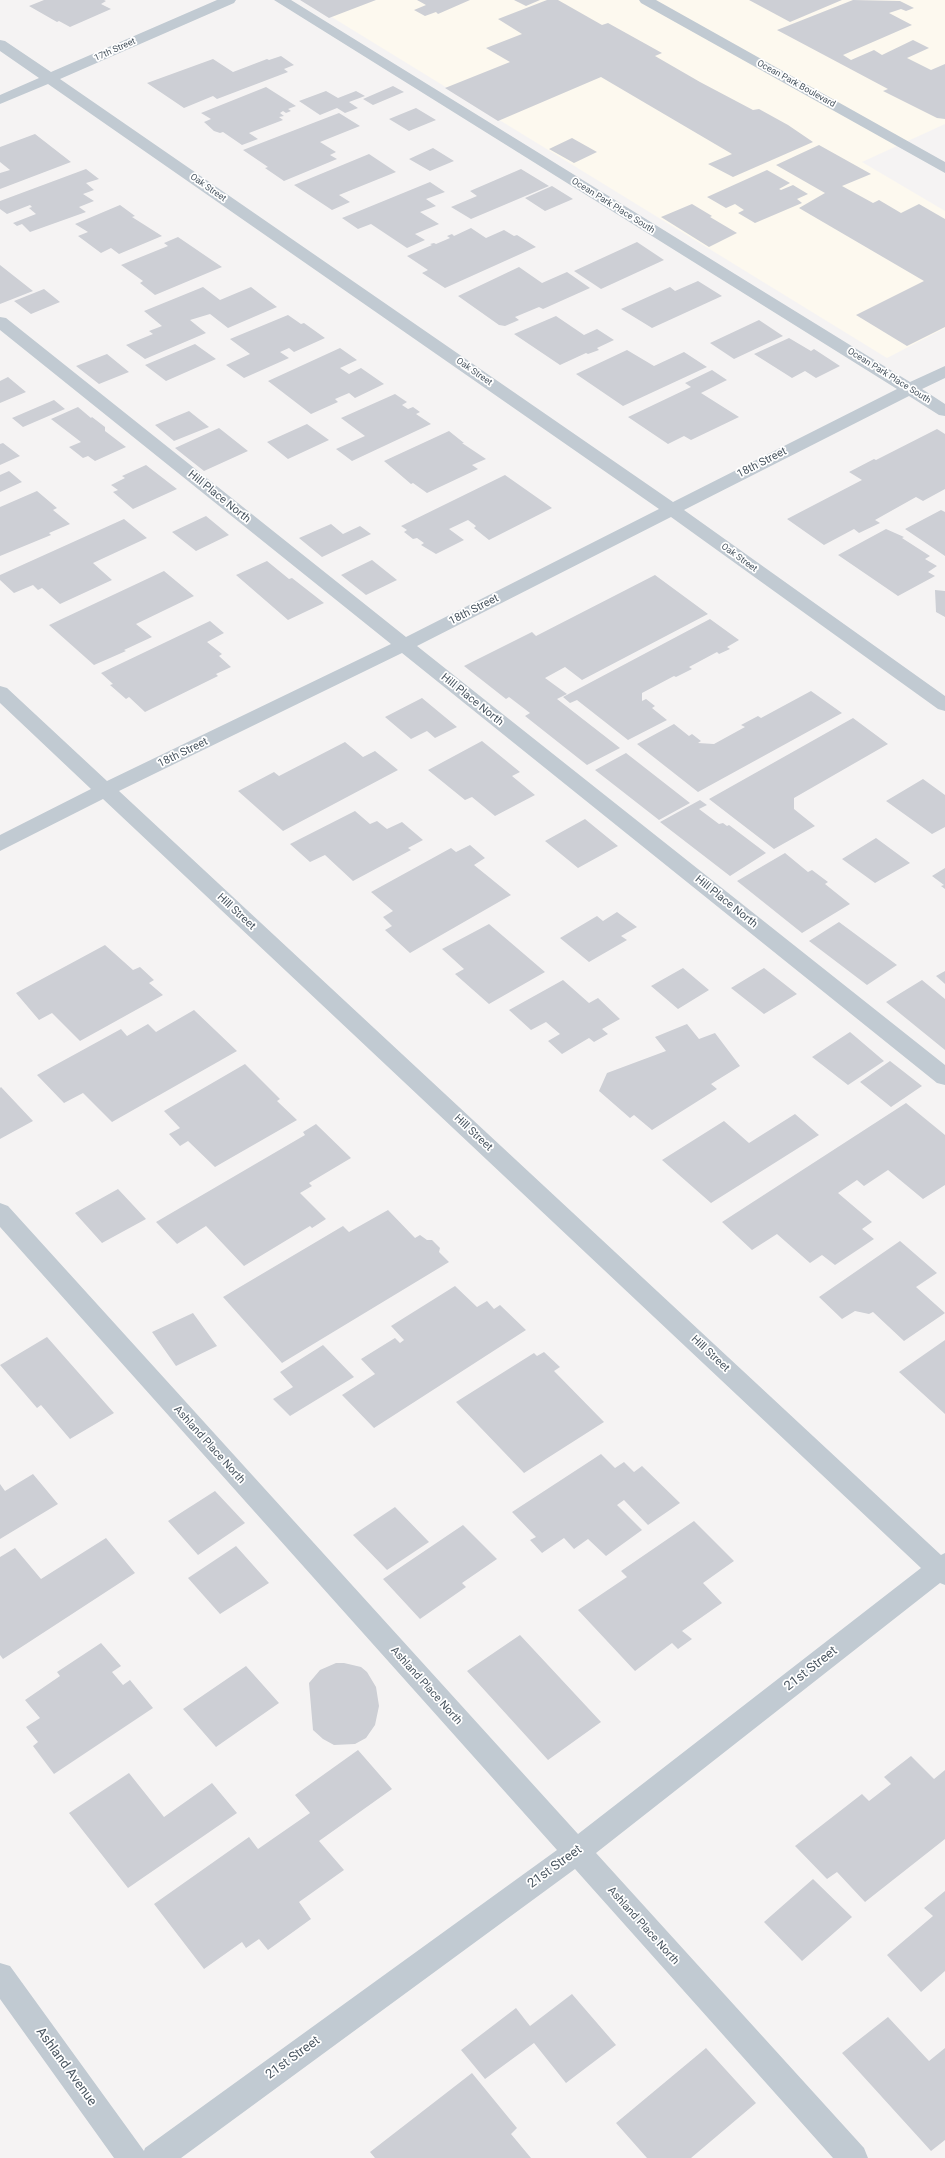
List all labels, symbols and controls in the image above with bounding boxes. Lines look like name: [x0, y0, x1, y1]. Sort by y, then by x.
street label: 17th Street: [93, 36, 137, 64]
street label: Ocean Park Boulevard: [755, 58, 837, 110]
street label: Oak Street: [188, 172, 228, 204]
street label: Ocean Park Place South: [569, 176, 657, 236]
street label: Ocean Park Place South: [845, 346, 933, 406]
street label: Oak Street: [454, 356, 494, 388]
street label: 18th Street: [735, 445, 789, 481]
street label: Hill Place North: [185, 468, 253, 526]
street label: Oak Street: [719, 541, 759, 575]
street label: 18th Street: [447, 592, 501, 628]
street label: Hill Place North: [438, 671, 506, 729]
street label: 18th Street: [156, 735, 210, 771]
street label: Hill Place North: [692, 873, 760, 931]
street label: Hill Street: [214, 891, 258, 933]
street label: Hill Street: [451, 1112, 495, 1154]
street label: Hill Street: [688, 1333, 732, 1375]
street label: Ashland Place North: [171, 1403, 247, 1487]
street label: 21st Street: [781, 1643, 841, 1695]
street label: Ashland Place North: [388, 1644, 464, 1728]
street label: 21st Street: [525, 1842, 585, 1892]
street label: Ashland Place North: [605, 1884, 681, 1968]
street label: Ashland Avenue: [32, 2025, 100, 2109]
street label: 21st Street: [263, 2033, 323, 2083]

